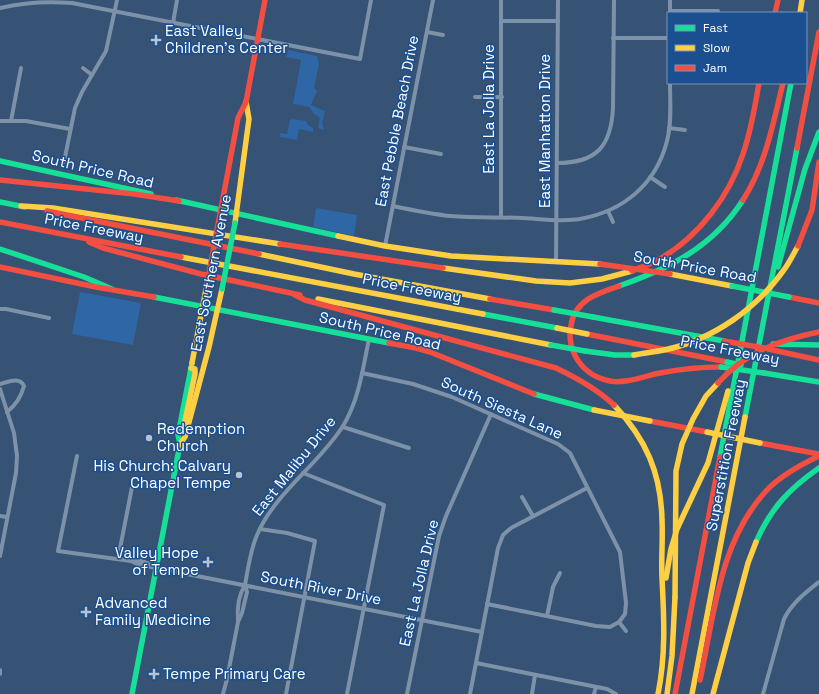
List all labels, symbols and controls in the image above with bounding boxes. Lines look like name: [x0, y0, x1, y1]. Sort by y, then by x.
legend: [667, 12, 807, 84]
text: Fast: [703, 20, 728, 36]
place label: East Valley Children's Center: [165, 21, 288, 57]
marker: East Valley Children's Center: [150, 34, 162, 46]
street label: East Pebble Beach Drive: [371, 34, 422, 208]
text: Slow: [703, 40, 730, 56]
street label: East La Jolla Drive: [479, 44, 498, 174]
street label: East Manhatton Drive: [535, 54, 554, 208]
text: Jam: [703, 60, 727, 76]
street label: South Price Road: [30, 145, 156, 192]
street label: East Southern Avenue: [186, 193, 235, 353]
street label: Price Freeway: [43, 209, 145, 246]
street label: South Price Road: [632, 246, 758, 287]
street label: Price Freeway: [361, 269, 463, 306]
street label: South Price Road: [317, 307, 443, 354]
street label: Price Freeway: [679, 331, 781, 368]
street label: South Siesta Lane: [438, 372, 566, 443]
street label: Superstition Freeway: [701, 377, 750, 532]
street label: East Malibu Drive: [247, 412, 340, 519]
place label: Redemption Church: [157, 419, 245, 455]
marker: Redemption Church: [144, 433, 154, 443]
place label: His Church: Calvary Chapel Tempe: [93, 456, 231, 492]
marker: His Church: Calvary Chapel Tempe: [234, 470, 244, 480]
street label: East La Jolla Drive: [395, 517, 442, 648]
place label: Valley Hope of Tempe: [115, 543, 199, 579]
marker: Valley Hope of Tempe: [202, 556, 214, 568]
street label: South River Drive: [259, 566, 383, 609]
place label: Advanced Family Medicine: [95, 593, 211, 629]
marker: Advanced Family Medicine: [80, 606, 92, 618]
place label: Tempe Primary Care: [163, 664, 306, 683]
marker: Tempe Primary Care: [148, 668, 160, 680]

